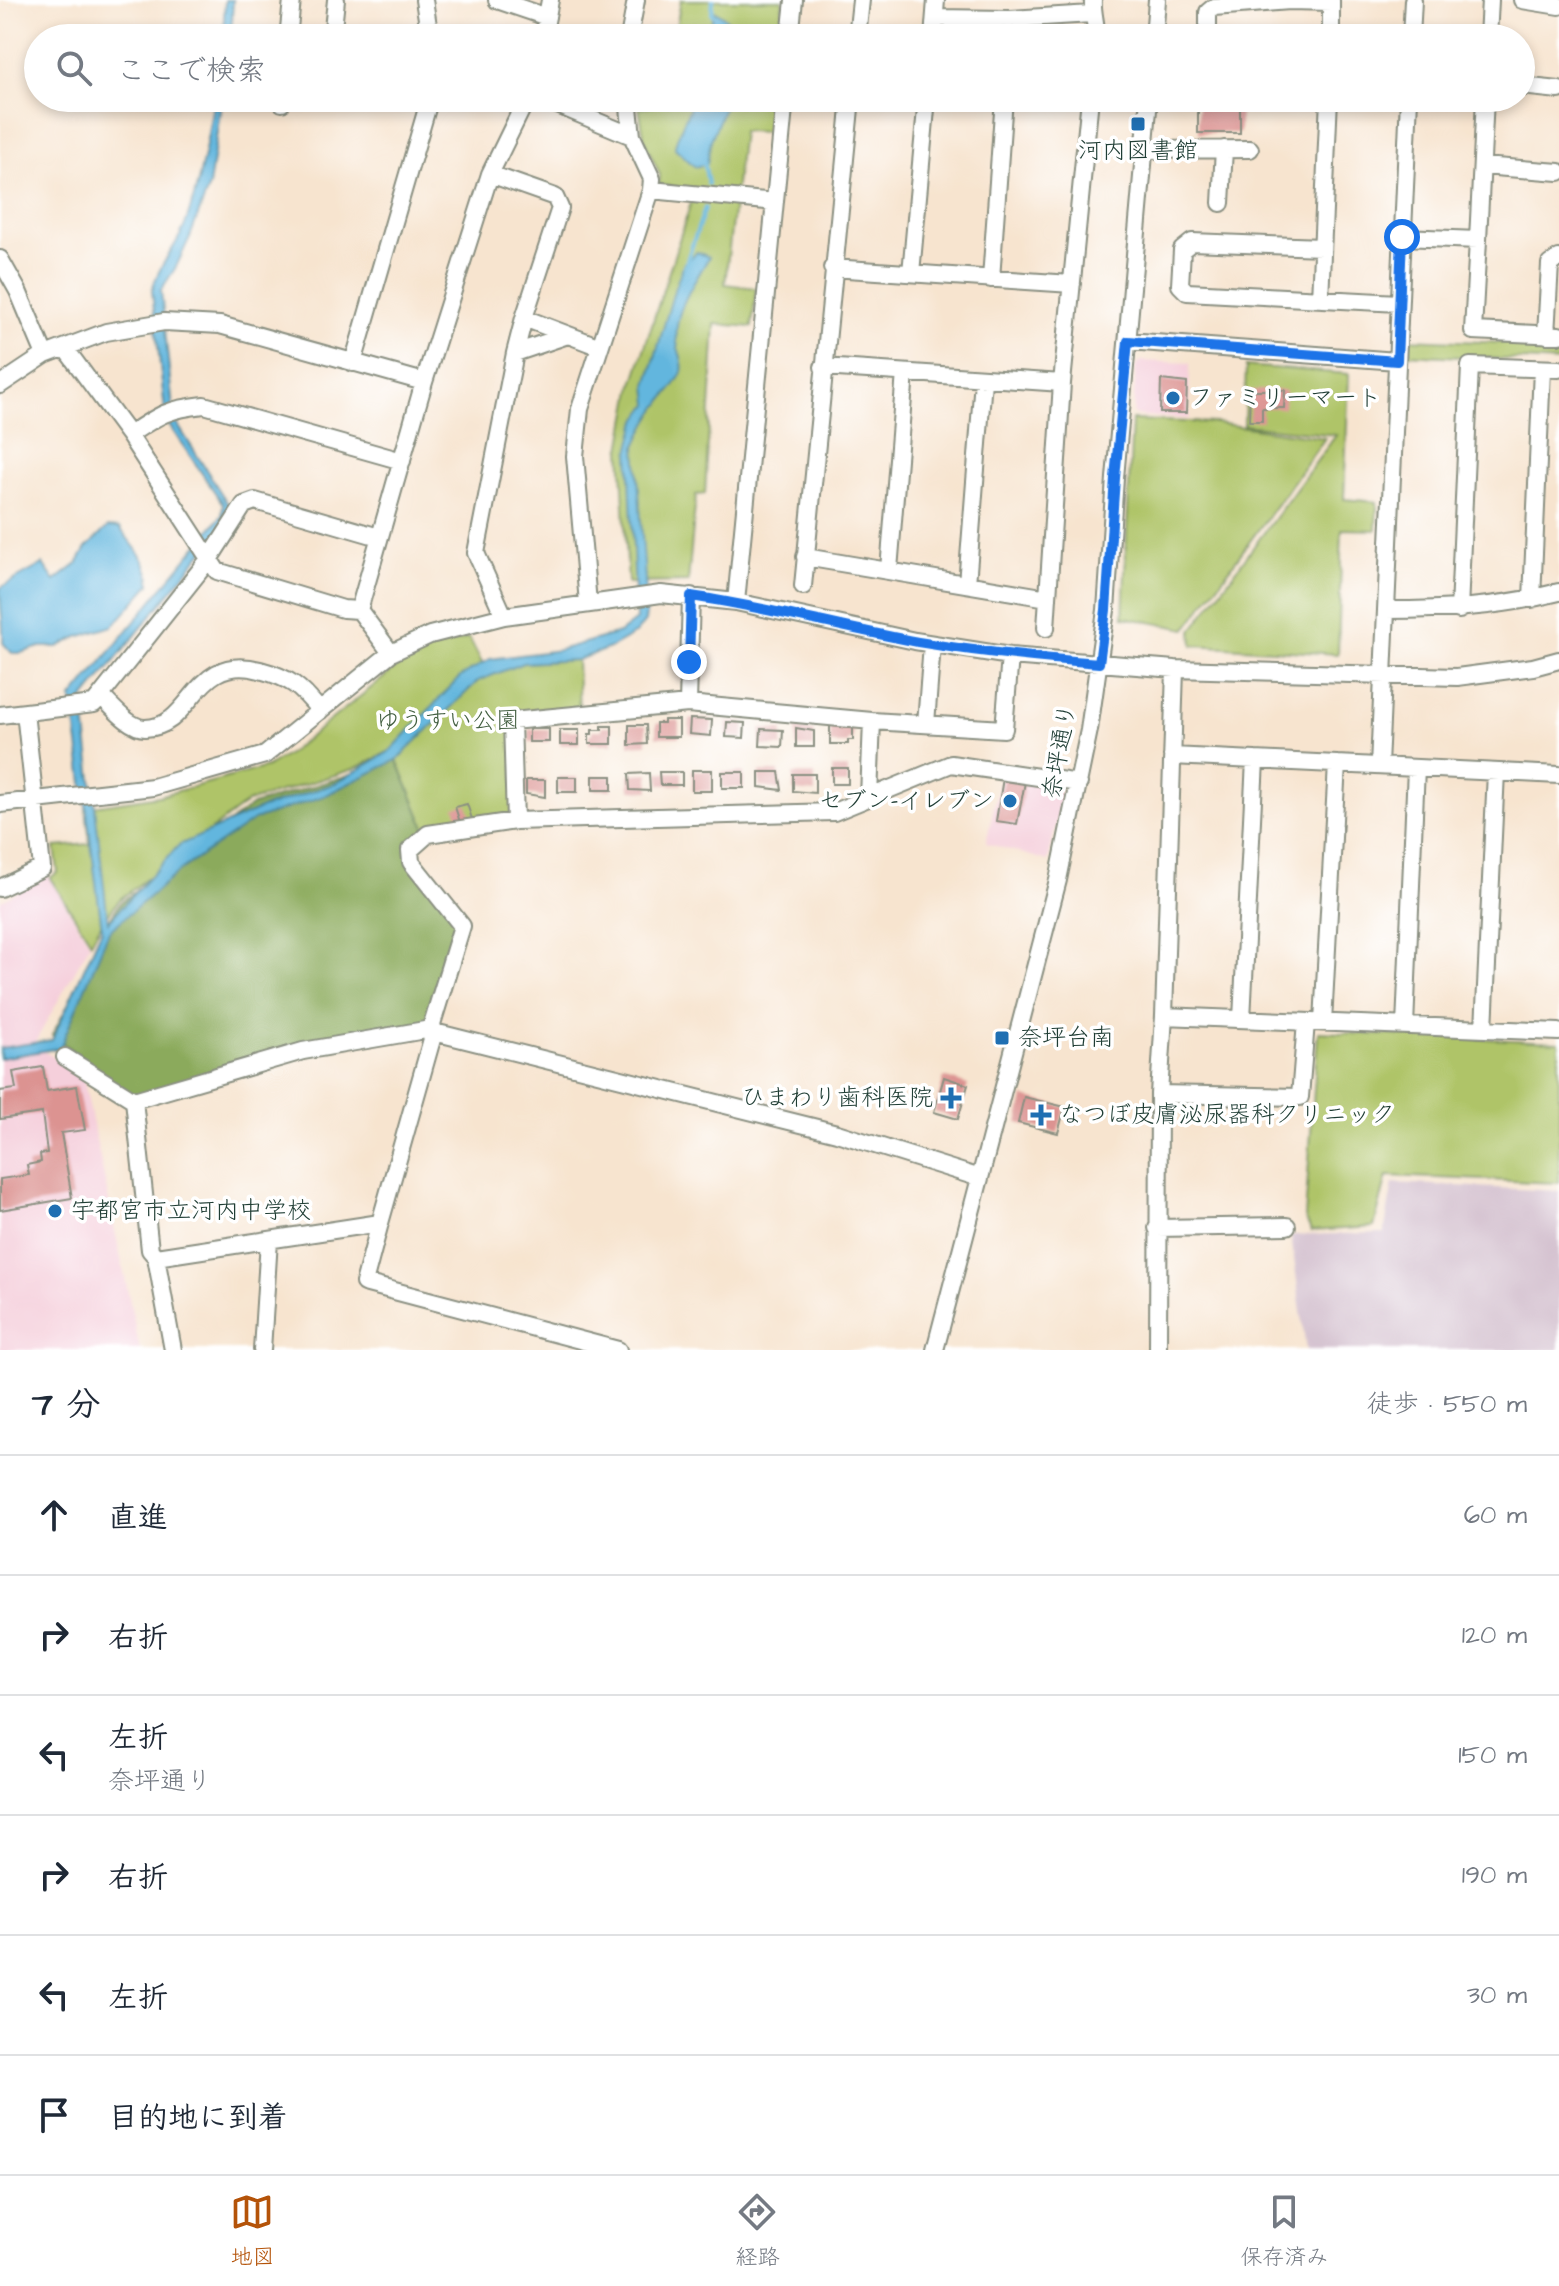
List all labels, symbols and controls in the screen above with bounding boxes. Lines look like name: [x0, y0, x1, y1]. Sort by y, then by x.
search box: [24, 24, 1535, 112]
icon: search: [52, 46, 96, 90]
text: ここで検索: [116, 50, 266, 92]
marker: 河内図書館: [1129, 115, 1147, 133]
place label: 河内図書館: [1078, 134, 1198, 168]
route start: [1384, 219, 1420, 255]
place label: ファミリーマート: [1189, 381, 1381, 415]
marker: ファミリーマート: [1164, 389, 1182, 407]
route end: [671, 644, 707, 680]
street label: 奈坪通り: [1035, 701, 1085, 801]
park label: ゆうすい公園: [376, 704, 520, 738]
place label: セブン-イレブン: [819, 784, 994, 818]
marker: セブン-イレブン: [1001, 792, 1019, 810]
place label: 奈坪台南: [1018, 1021, 1114, 1055]
marker: 奈坪台南: [993, 1029, 1011, 1047]
place label: ひまわり歯科医院: [741, 1081, 933, 1115]
marker: ひまわり歯科医院: [940, 1087, 962, 1109]
place label: なつぼ皮膚泌尿器科クリニック: [1059, 1098, 1395, 1132]
marker: なつぼ皮膚泌尿器科クリニック: [1030, 1104, 1052, 1126]
place label: 宇都宮市立河内中学校: [71, 1194, 311, 1228]
marker: 宇都宮市立河内中学校: [46, 1202, 64, 1220]
text: 7 分: [32, 1381, 101, 1429]
text: 徒歩 · 550 m: [1367, 1386, 1527, 1422]
icon: ahead: [32, 1493, 76, 1537]
text: 直進: [108, 1497, 168, 1539]
text: 60 m: [1464, 1497, 1527, 1533]
icon: right: [32, 1613, 76, 1657]
text: 右折: [108, 1617, 168, 1659]
text: 120 m: [1462, 1617, 1527, 1653]
text: 左折: [108, 1717, 168, 1759]
icon: left: [32, 1733, 76, 1777]
text: 150 m: [1458, 1737, 1527, 1773]
text: 奈坪通り: [108, 1763, 212, 1799]
icon: right: [32, 1853, 76, 1897]
text: 右折: [108, 1857, 168, 1899]
text: 190 m: [1462, 1857, 1527, 1893]
icon: left: [32, 1973, 76, 2017]
text: 左折: [108, 1977, 168, 2019]
text: 30 m: [1467, 1977, 1527, 2013]
icon: arrive: [32, 2093, 76, 2137]
text: 目的地に到着: [108, 2097, 288, 2139]
tab: 地図: [230, 2190, 275, 2273]
tab: 経路: [735, 2190, 780, 2273]
tab: 保存済み: [1240, 2190, 1329, 2273]

